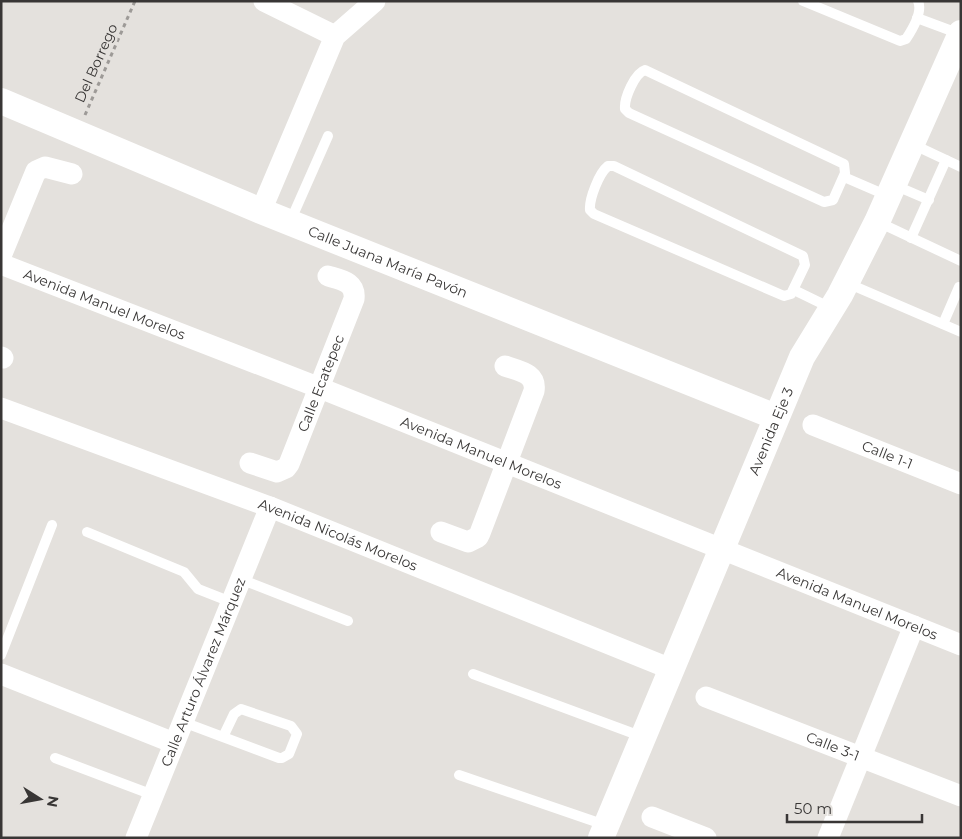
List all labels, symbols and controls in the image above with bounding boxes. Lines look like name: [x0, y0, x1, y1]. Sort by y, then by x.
street label: Del Borrego: [71, 21, 122, 105]
street label: Calle Juana María Pavón: [305, 222, 470, 302]
street label: Avenida Manuel Morelos: [21, 265, 188, 344]
street label: Calle Ecatepec: [294, 332, 348, 435]
street label: Avenida Eje 3: [745, 384, 797, 478]
street label: Avenida Manuel Morelos: [398, 412, 565, 493]
street label: Calle 1-1: [859, 436, 915, 473]
street label: Avenida Nicolás Morelos: [256, 495, 420, 575]
street label: Avenida Manuel Morelos: [774, 563, 941, 644]
street label: Calle Arturo Álvarez Márquez: [157, 575, 249, 769]
street label: Calle 3-1: [803, 728, 862, 765]
north arrow: [15, 774, 65, 824]
scale bar: [787, 792, 922, 824]
text: N: [43, 794, 63, 809]
text: 50 m: [794, 799, 832, 818]

